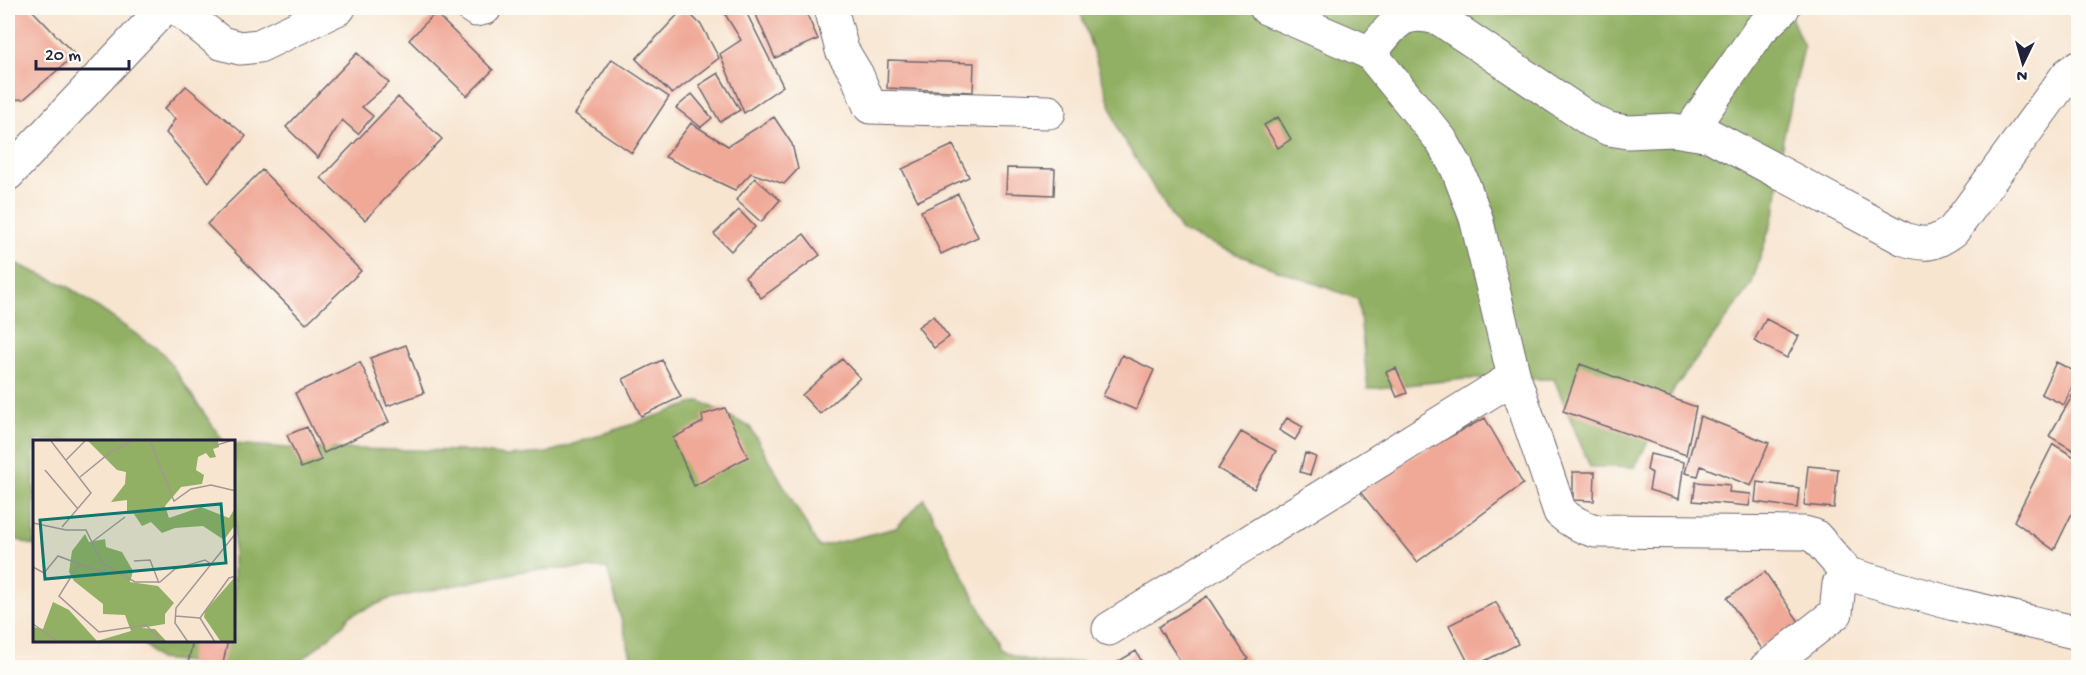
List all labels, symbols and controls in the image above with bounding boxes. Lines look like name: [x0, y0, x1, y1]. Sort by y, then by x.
scale bar: [36, 33, 129, 71]
north arrow: [1993, 33, 2053, 93]
text: 20 m: [45, 46, 81, 67]
text: N: [2015, 64, 2028, 84]
inset map: [33, 440, 236, 642]

